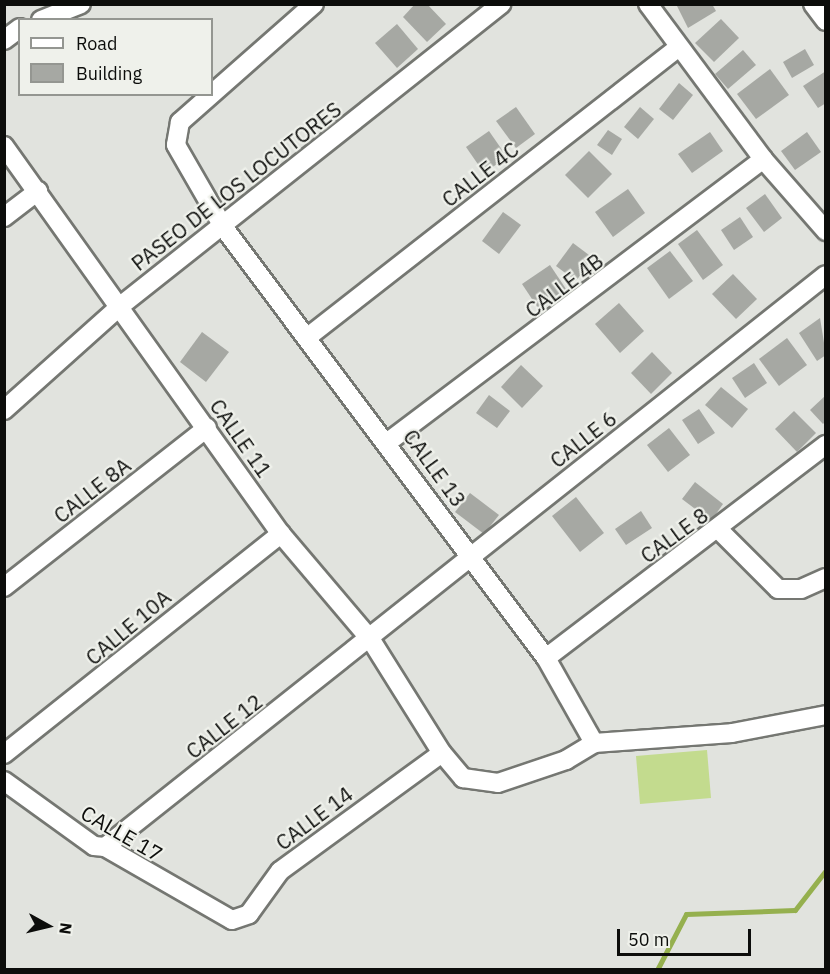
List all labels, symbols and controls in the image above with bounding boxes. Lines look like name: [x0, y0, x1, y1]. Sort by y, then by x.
legend: [18, 18, 213, 96]
text: Road: [76, 32, 117, 55]
text: Building: [76, 62, 142, 85]
street label: PASEO DE LOS LOCUTORES: [126, 96, 346, 276]
street label: CALLE 4C: [437, 136, 523, 212]
street label: CALLE 4B: [520, 248, 608, 322]
street label: CALLE 11: [205, 394, 277, 482]
street label: CALLE 6: [545, 405, 621, 473]
street label: CALLE 13: [398, 424, 472, 512]
street label: CALLE 8A: [48, 452, 136, 528]
street label: CALLE 8: [635, 502, 713, 568]
street label: CALLE 10A: [80, 584, 176, 670]
street label: CALLE 12: [181, 688, 267, 764]
street label: CALLE 14: [271, 781, 357, 855]
street label: CALLE 17: [77, 800, 167, 866]
north arrow: [18, 896, 78, 956]
scale bar: [620, 917, 754, 955]
text: N: [55, 921, 77, 936]
text: 50 m: [628, 928, 670, 951]

